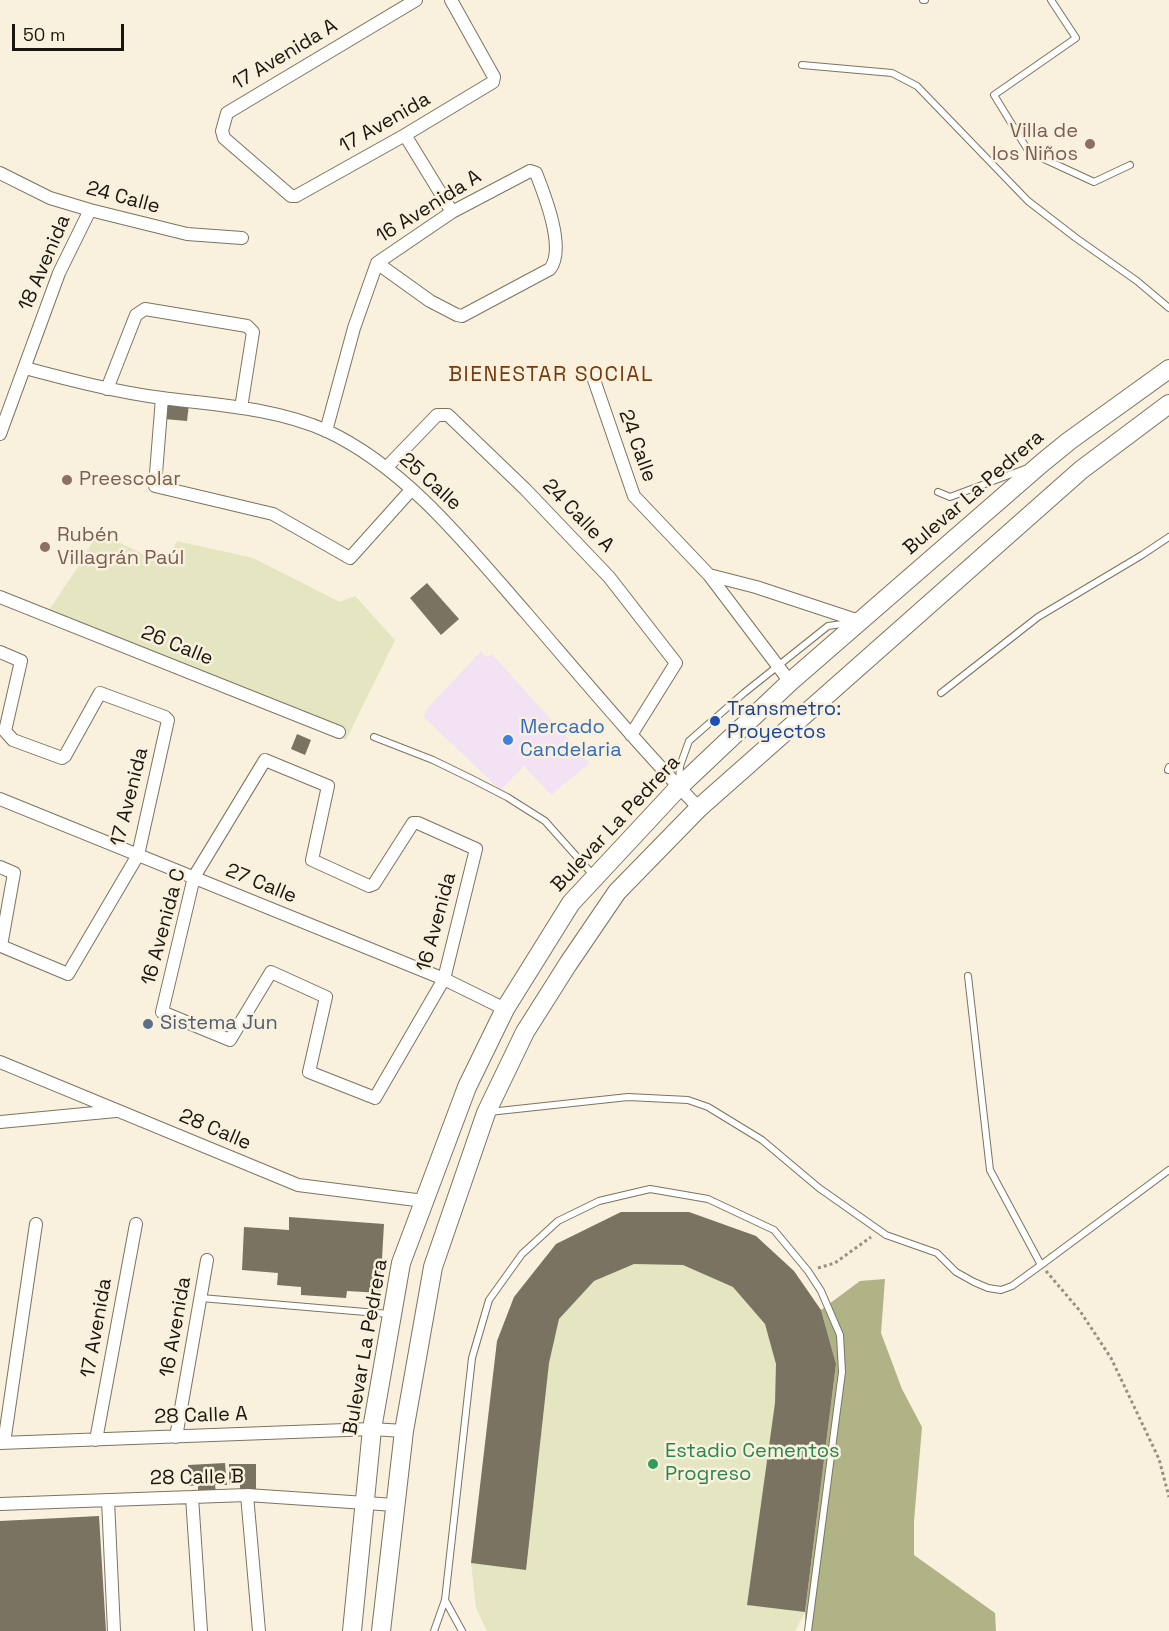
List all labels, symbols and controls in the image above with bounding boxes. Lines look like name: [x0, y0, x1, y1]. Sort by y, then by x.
scale bar: [15, 12, 128, 50]
street label: 17 Avenida A: [228, 14, 342, 96]
text: 50 m: [23, 23, 65, 46]
street label: 17 Avenida: [335, 87, 435, 159]
place label: Villa de los Niños: [992, 120, 1078, 167]
marker: Villa de los Niños: [1083, 137, 1097, 151]
street label: 16 Avenida A: [372, 165, 486, 249]
street label: 24 Calle: [84, 177, 162, 219]
street label: 18 Avenida: [14, 211, 76, 315]
district label: BIENESTAR SOCIAL: [448, 362, 654, 388]
street label: 24 Calle: [613, 407, 661, 485]
street label: Bulevar La Pedrera: [899, 426, 1049, 560]
street label: 25 Calle: [394, 448, 466, 516]
place label: Preescolar: [79, 468, 181, 492]
marker: Preescolar: [60, 473, 74, 487]
street label: 24 Calle A: [537, 474, 619, 558]
place label: Rubén Villagrán Paúl: [57, 524, 184, 571]
marker: Rubén Villagrán Paúl: [38, 540, 52, 554]
street label: 26 Calle: [138, 621, 216, 671]
place label: Transmetro: Proyectos: [727, 698, 841, 745]
marker: Transmetro: Proyectos: [708, 714, 722, 728]
place label: Mercado Candelaria: [520, 716, 622, 763]
marker: Mercado Candelaria: [501, 733, 515, 747]
street label: 17 Avenida: [106, 745, 154, 849]
street label: Bulevar La Pedrera: [546, 751, 686, 897]
street label: 27 Calle: [222, 859, 300, 909]
street label: 16 Avenida C: [137, 866, 191, 988]
street label: 16 Avenida: [412, 870, 462, 974]
place label: Sistema Jun: [160, 1012, 278, 1036]
marker: Sistema Jun: [141, 1017, 155, 1031]
street label: 28 Calle: [175, 1104, 255, 1156]
street label: Bulevar La Pedrera: [339, 1257, 393, 1437]
street label: 16 Avenida: [155, 1275, 197, 1379]
street label: 17 Avenida: [76, 1276, 118, 1380]
street label: 28 Calle A: [154, 1402, 248, 1430]
place label: Estadio Cementos Progreso: [665, 1440, 840, 1487]
marker: Estadio Cementos Progreso: [646, 1457, 660, 1471]
street label: 28 Calle B: [150, 1465, 244, 1491]

